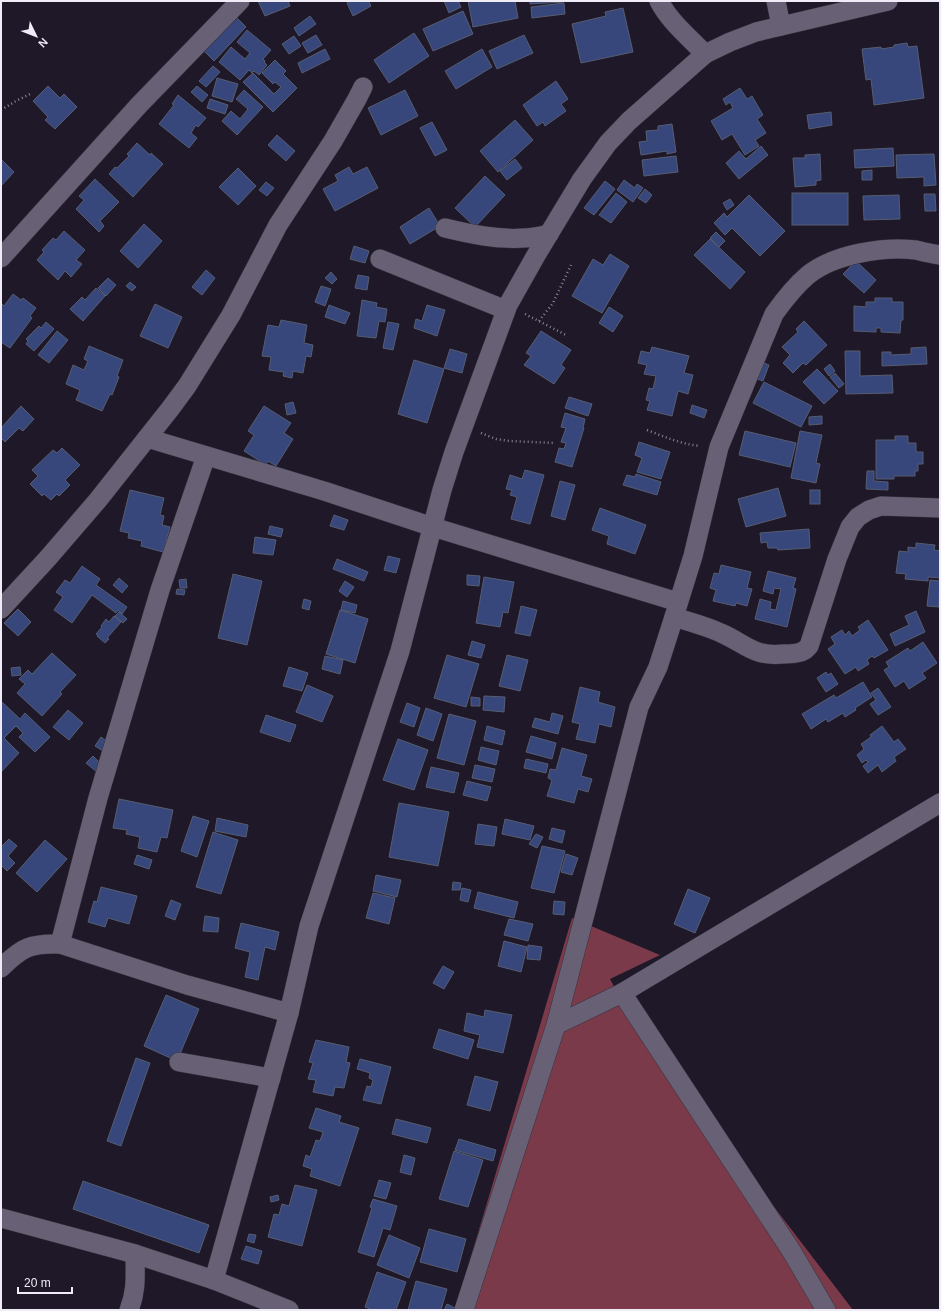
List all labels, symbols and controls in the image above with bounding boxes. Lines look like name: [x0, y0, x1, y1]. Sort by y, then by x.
north arrow: [16, 16, 56, 56]
text: N: [36, 36, 50, 50]
scale bar: [18, 1269, 72, 1295]
text: 20 m: [24, 1276, 51, 1290]

